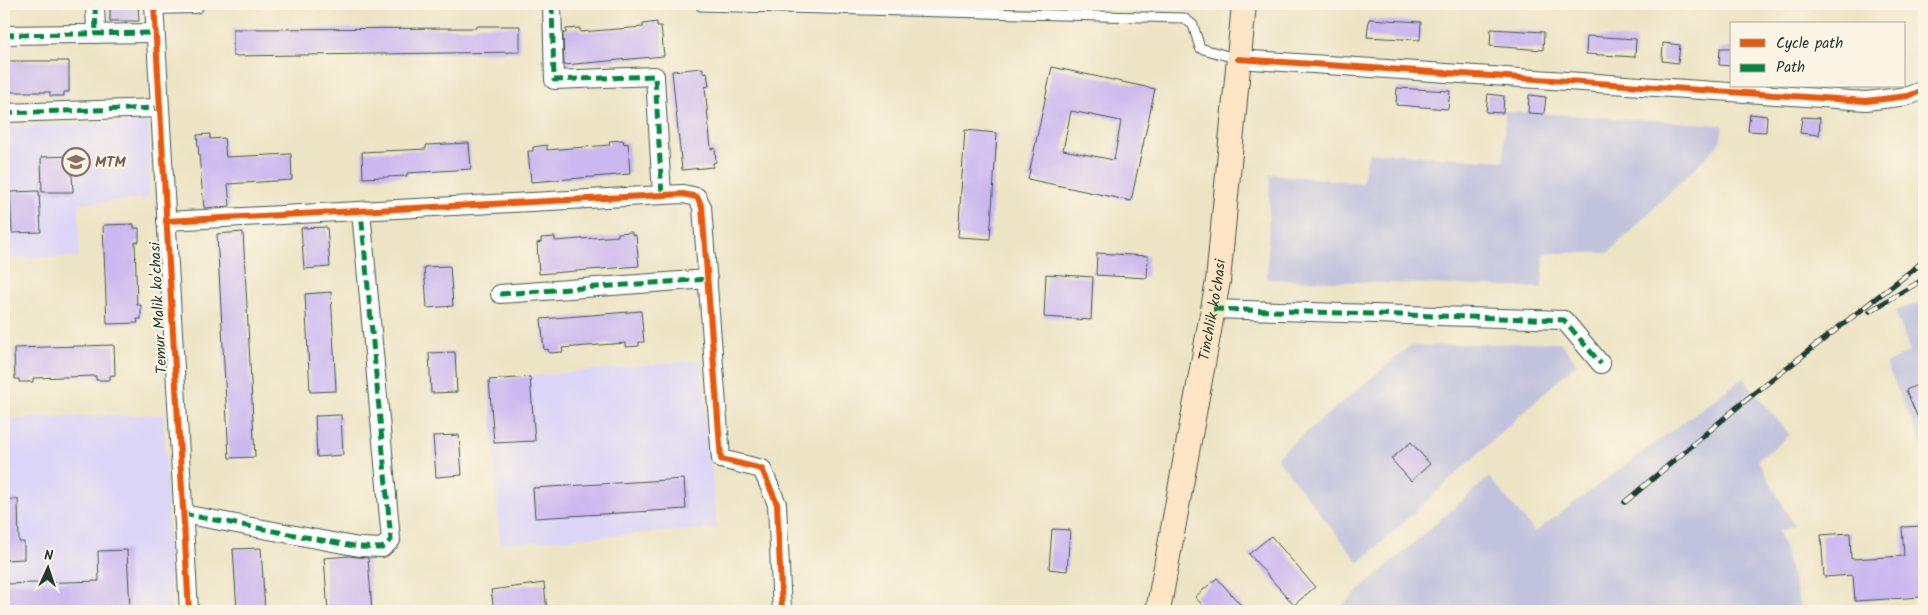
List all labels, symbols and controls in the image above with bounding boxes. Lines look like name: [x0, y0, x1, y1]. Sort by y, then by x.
legend: [1730, 22, 1906, 88]
text: Cycle path: [1776, 32, 1843, 56]
text: Path: [1776, 56, 1805, 80]
school or university icon: MTM: [61, 147, 91, 177]
place label: MTM: [95, 151, 127, 175]
street label: Temur Malik ko'chasi: [143, 240, 174, 374]
street label: Tinchlik ko'chasi: [1193, 257, 1233, 363]
north arrow: [22, 542, 72, 592]
text: N: [44, 545, 54, 567]

